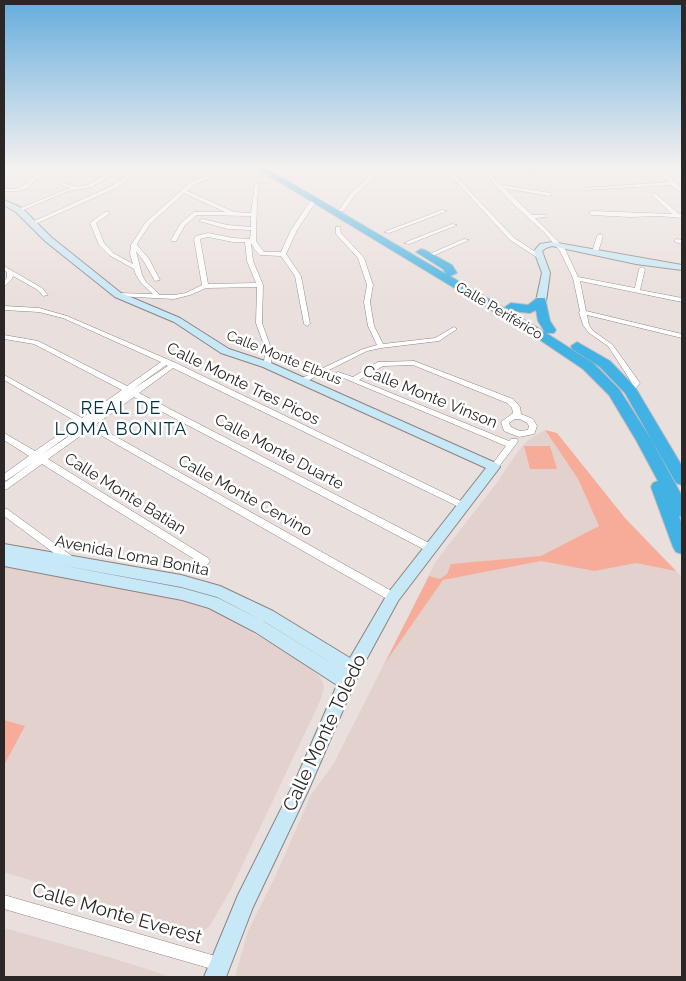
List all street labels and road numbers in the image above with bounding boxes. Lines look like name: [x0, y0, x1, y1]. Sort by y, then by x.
street label: Calle Periférico: [453, 279, 545, 343]
street label: Calle Monte Elbrus: [224, 327, 344, 389]
street label: Calle Monte Tres Picos: [164, 339, 322, 429]
street label: Calle Monte Vinson: [360, 361, 500, 433]
street label: Calle Monte Duarte: [211, 410, 347, 494]
street label: Calle Monte Batian: [61, 449, 189, 539]
street label: Calle Monte Cervino: [175, 451, 315, 541]
street label: Avenida Loma Bonita: [53, 532, 211, 580]
street label: Calle Monte Toledo: [279, 651, 371, 815]
street label: Calle Monte Everest: [29, 879, 205, 949]

